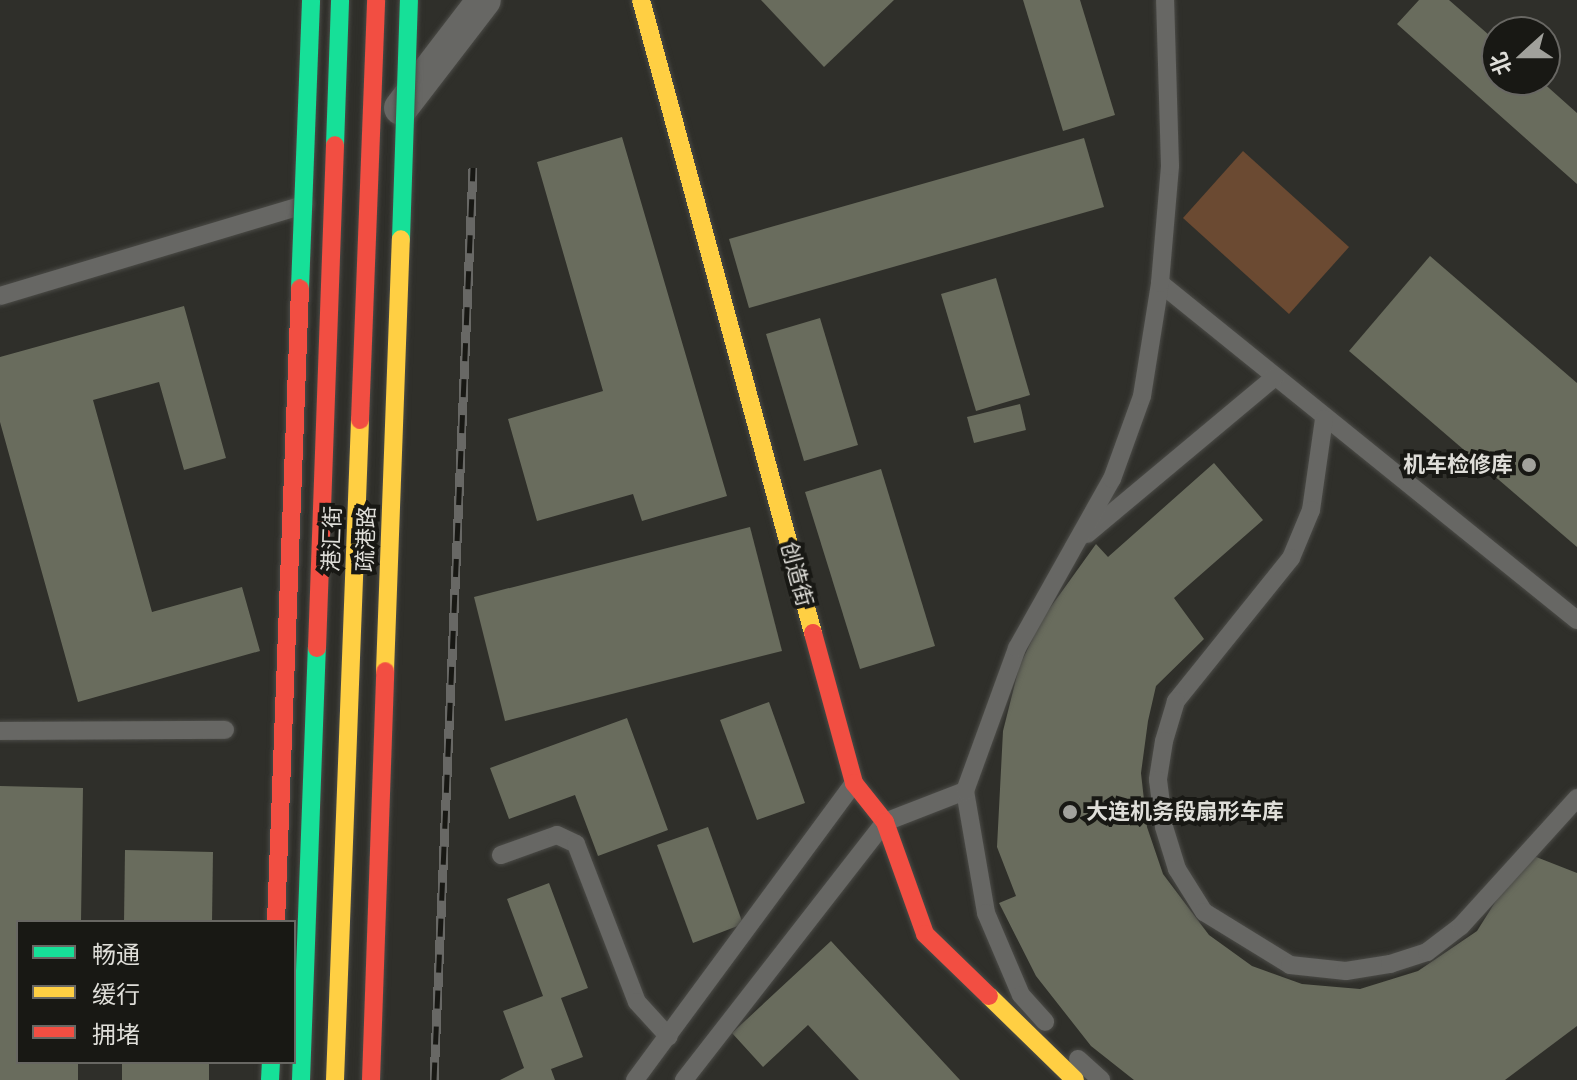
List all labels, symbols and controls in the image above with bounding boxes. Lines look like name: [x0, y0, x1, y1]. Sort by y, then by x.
north arrow: [1481, 16, 1561, 96]
text: 北: [1483, 49, 1517, 79]
place label: 机车检修库: [1403, 452, 1513, 478]
marker: 机车检修库: [1520, 456, 1538, 474]
street label: 港汇街: [318, 506, 346, 572]
street label: 疏港路: [352, 506, 380, 572]
street label: 创造街: [776, 539, 818, 609]
place label: 大连机务段扇形车库: [1086, 799, 1284, 825]
marker: 大连机务段扇形车库: [1061, 803, 1079, 821]
legend: [16, 920, 296, 1064]
text: 畅通: [92, 939, 140, 969]
text: 缓行: [92, 979, 140, 1009]
text: 拥堵: [92, 1019, 140, 1049]

